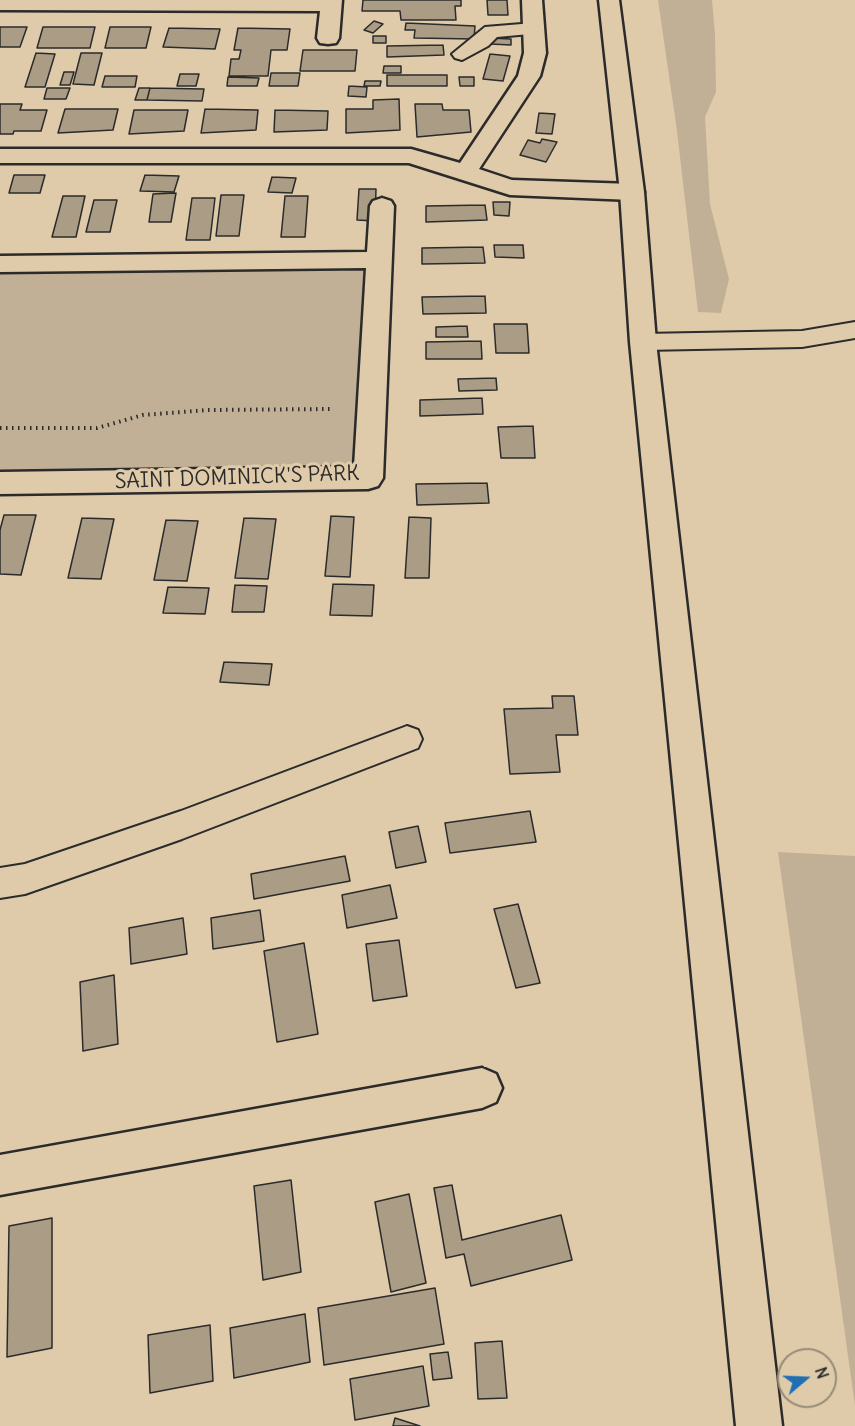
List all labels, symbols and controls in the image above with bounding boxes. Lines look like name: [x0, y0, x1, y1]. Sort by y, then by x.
street label: SAINT DOMINICK'S PARK: [114, 461, 360, 495]
north arrow: [777, 1348, 837, 1408]
text: N: [811, 1364, 833, 1381]

